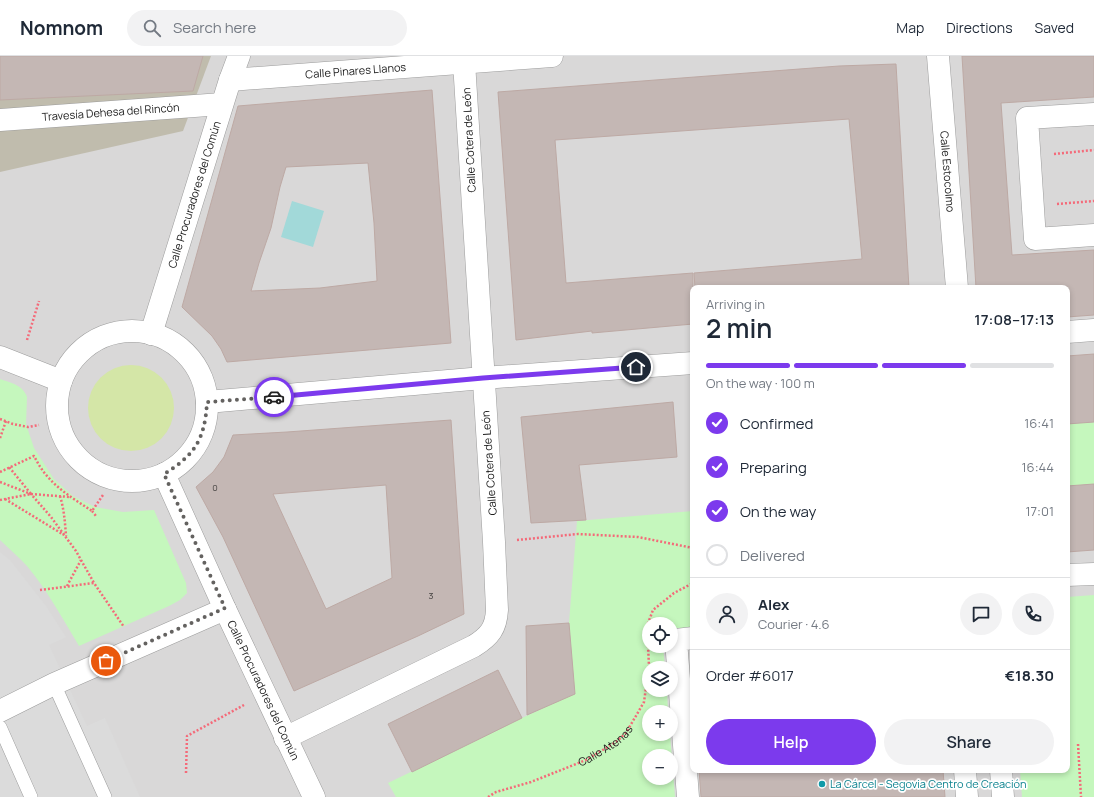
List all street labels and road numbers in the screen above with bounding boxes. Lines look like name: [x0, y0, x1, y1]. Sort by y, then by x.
street label: Calle Pinares Llanos: [305, 59, 407, 81]
street label: Calle Cotera de León: [458, 87, 479, 193]
street label: Travesía Dehesa del Rincón: [41, 99, 180, 124]
street label: Calle Procuradores del Común: [164, 119, 224, 270]
street label: Calle Estocolmo: [937, 130, 959, 213]
street label: Calle Cotera de León: [477, 410, 500, 516]
street label: Calle Procuradores del Común: [224, 618, 303, 762]
street label: Calle Atenas: [576, 723, 636, 769]

